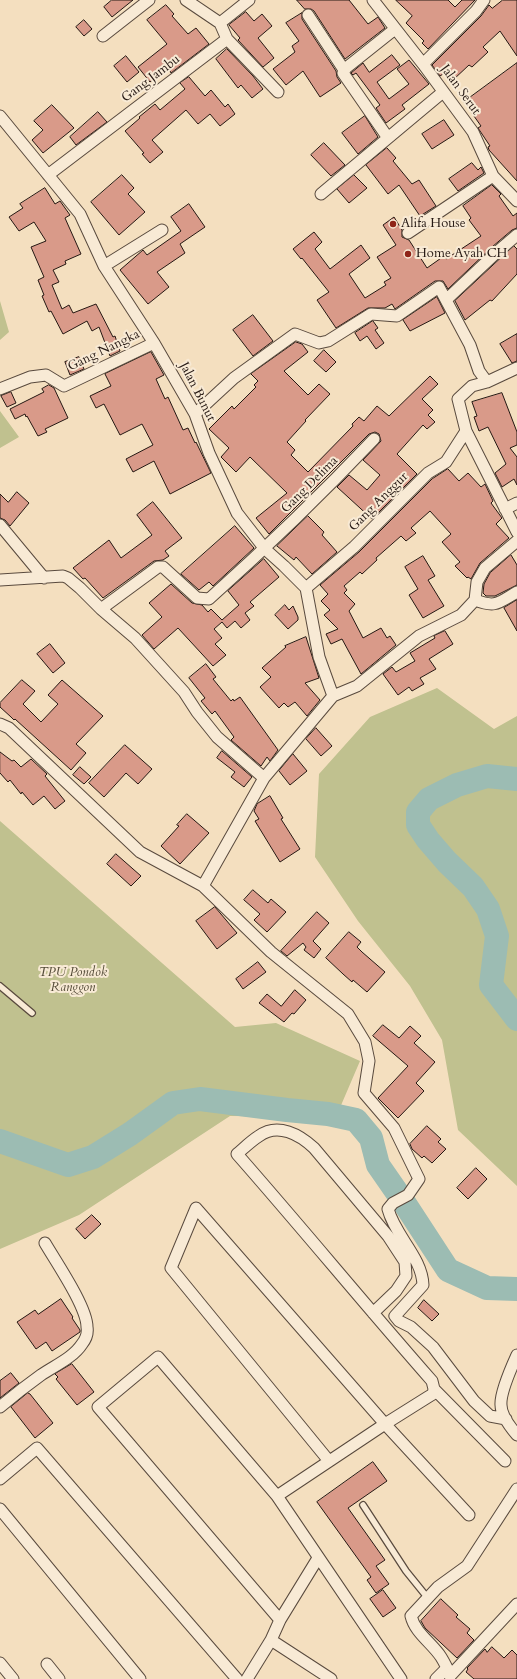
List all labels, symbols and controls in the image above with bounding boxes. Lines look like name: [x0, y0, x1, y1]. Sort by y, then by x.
street label: Gang Jambu: [119, 52, 183, 106]
street label: Jalan Serut: [437, 62, 483, 118]
place label: Alifa House: [401, 216, 466, 232]
marker: Alifa House: [388, 219, 398, 229]
place label: Home Ayah CH: [416, 246, 507, 262]
marker: Home Ayah CH: [403, 249, 413, 259]
street label: Gang Nangka: [66, 327, 142, 375]
street label: Jalan Bunut: [175, 360, 219, 424]
street label: Gang Delima: [278, 453, 342, 517]
street label: Gang Anggur: [346, 469, 412, 535]
park label: TPU Pondok Ranggon: [39, 965, 107, 996]

